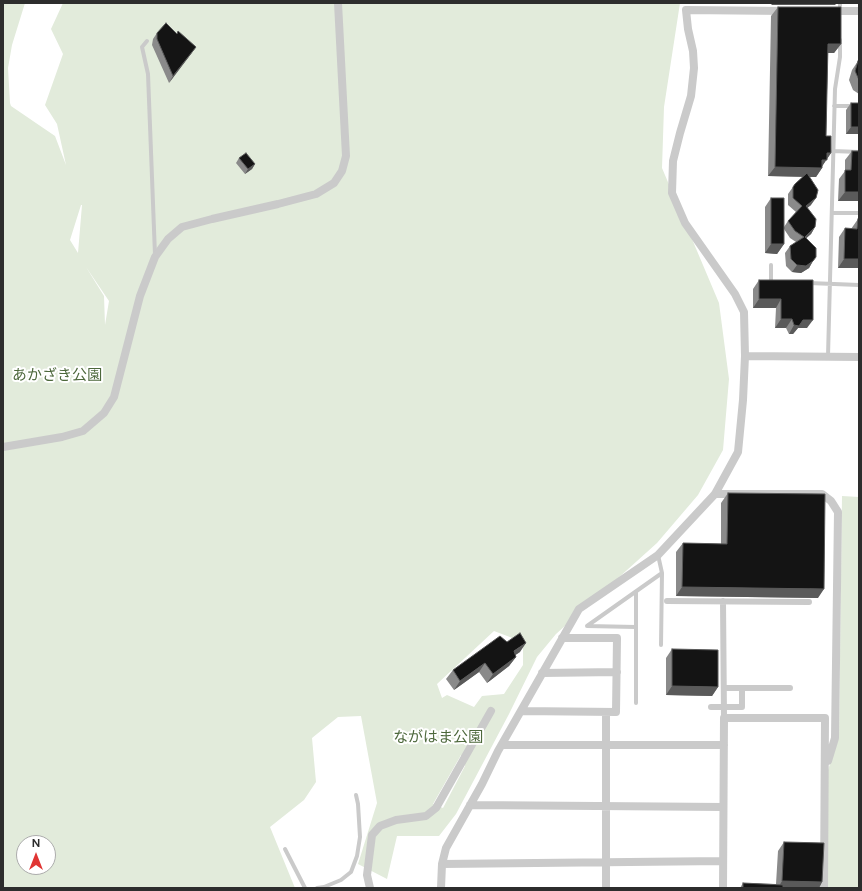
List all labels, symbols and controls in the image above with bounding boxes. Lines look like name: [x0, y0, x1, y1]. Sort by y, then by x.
park label: あかざき公園: [12, 367, 102, 385]
park label: ながはま公園: [393, 729, 483, 747]
north arrow: [16, 835, 56, 875]
text: N: [32, 837, 40, 850]

